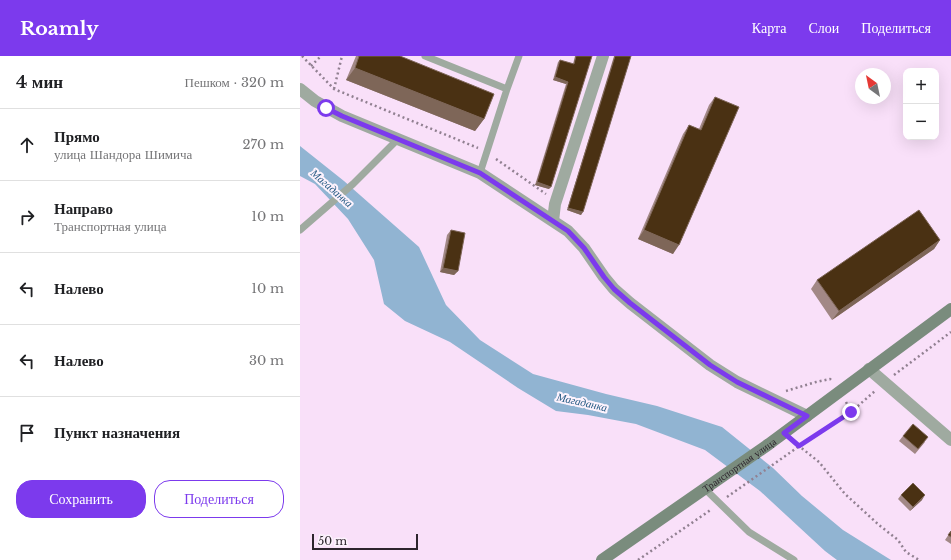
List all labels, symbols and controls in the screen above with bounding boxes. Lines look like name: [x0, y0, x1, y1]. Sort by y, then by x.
text: Roamly: [20, 17, 99, 40]
text: Карта: [752, 19, 786, 37]
text: Слои: [808, 19, 839, 37]
text: Поделиться: [861, 19, 931, 37]
north arrow: [855, 68, 891, 104]
map controls: [903, 68, 939, 140]
button: +: [903, 68, 939, 104]
text: 4 мин: [16, 72, 63, 93]
text: Пешком · 320 m: [185, 74, 284, 91]
route start: [317, 99, 335, 117]
button: −: [903, 104, 939, 140]
text: Прямо: [54, 127, 100, 146]
icon: ahead: [16, 134, 38, 156]
text: 270 m: [243, 136, 284, 153]
text: улица Шандора Шимича: [54, 146, 192, 163]
water label: Магаданка: [307, 165, 356, 210]
text: Направо: [54, 199, 113, 218]
icon: right: [16, 206, 38, 228]
text: 10 m: [251, 208, 284, 225]
text: Транспортная улица: [54, 218, 166, 235]
icon: left: [16, 278, 38, 300]
text: Налево: [54, 279, 104, 298]
text: 10 m: [251, 280, 284, 297]
icon: left: [16, 350, 38, 372]
text: Налево: [54, 351, 104, 370]
text: 30 m: [249, 352, 284, 369]
water label: Магаданка: [555, 389, 609, 415]
route end: [842, 403, 860, 421]
icon: arrive: [16, 422, 38, 444]
text: Пункт назначения: [54, 423, 180, 442]
street label: Транспортная улица: [700, 435, 779, 495]
button: Сохранить: [16, 480, 146, 518]
button: Поделиться: [154, 480, 284, 518]
scale bar: [312, 532, 418, 551]
text: 50 m: [318, 534, 347, 548]

